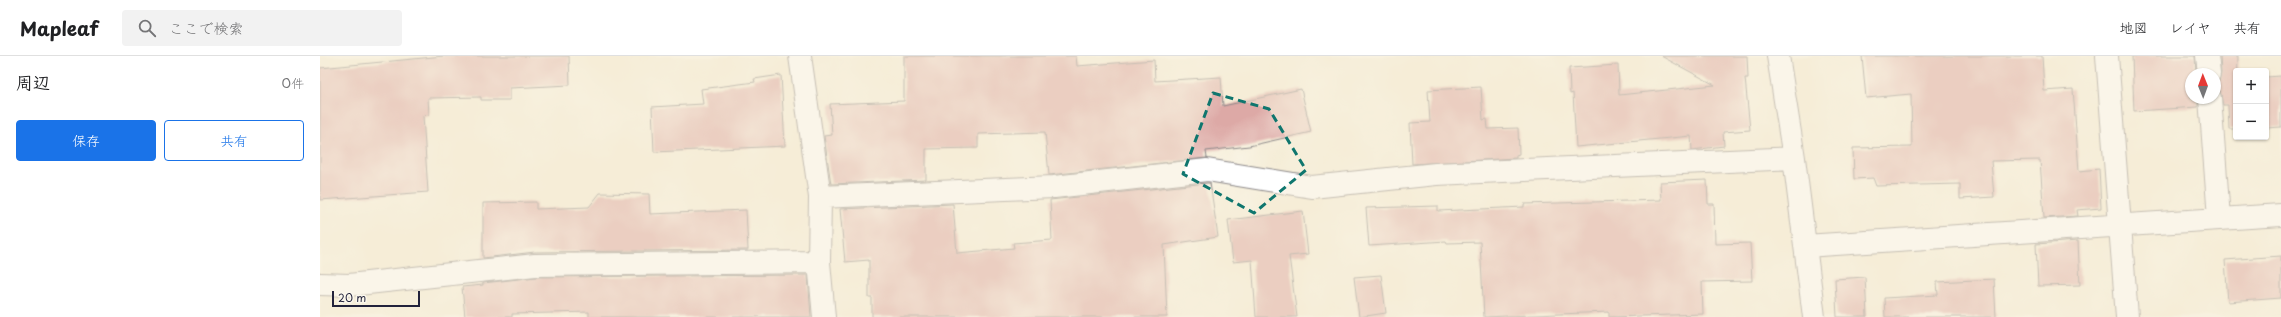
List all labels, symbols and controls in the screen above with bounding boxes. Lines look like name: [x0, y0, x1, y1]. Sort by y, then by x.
search box: [122, 10, 402, 46]
text: Mapleaf: [20, 14, 98, 42]
text: ここで検索: [168, 16, 243, 39]
icon: search: [136, 17, 158, 39]
text: 地図: [2120, 17, 2148, 38]
text: レイヤ: [2170, 17, 2211, 38]
text: 共有: [2233, 17, 2261, 38]
north arrow: [2185, 68, 2221, 104]
map controls: [2233, 68, 2269, 140]
button: +: [2233, 68, 2269, 104]
text: 周辺: [16, 69, 50, 95]
text: 0件: [281, 73, 304, 92]
button: −: [2233, 104, 2269, 140]
button: 保存: [16, 120, 156, 161]
button: 共有: [164, 120, 304, 161]
scale bar: [332, 289, 420, 308]
text: 20 m: [338, 289, 366, 306]

